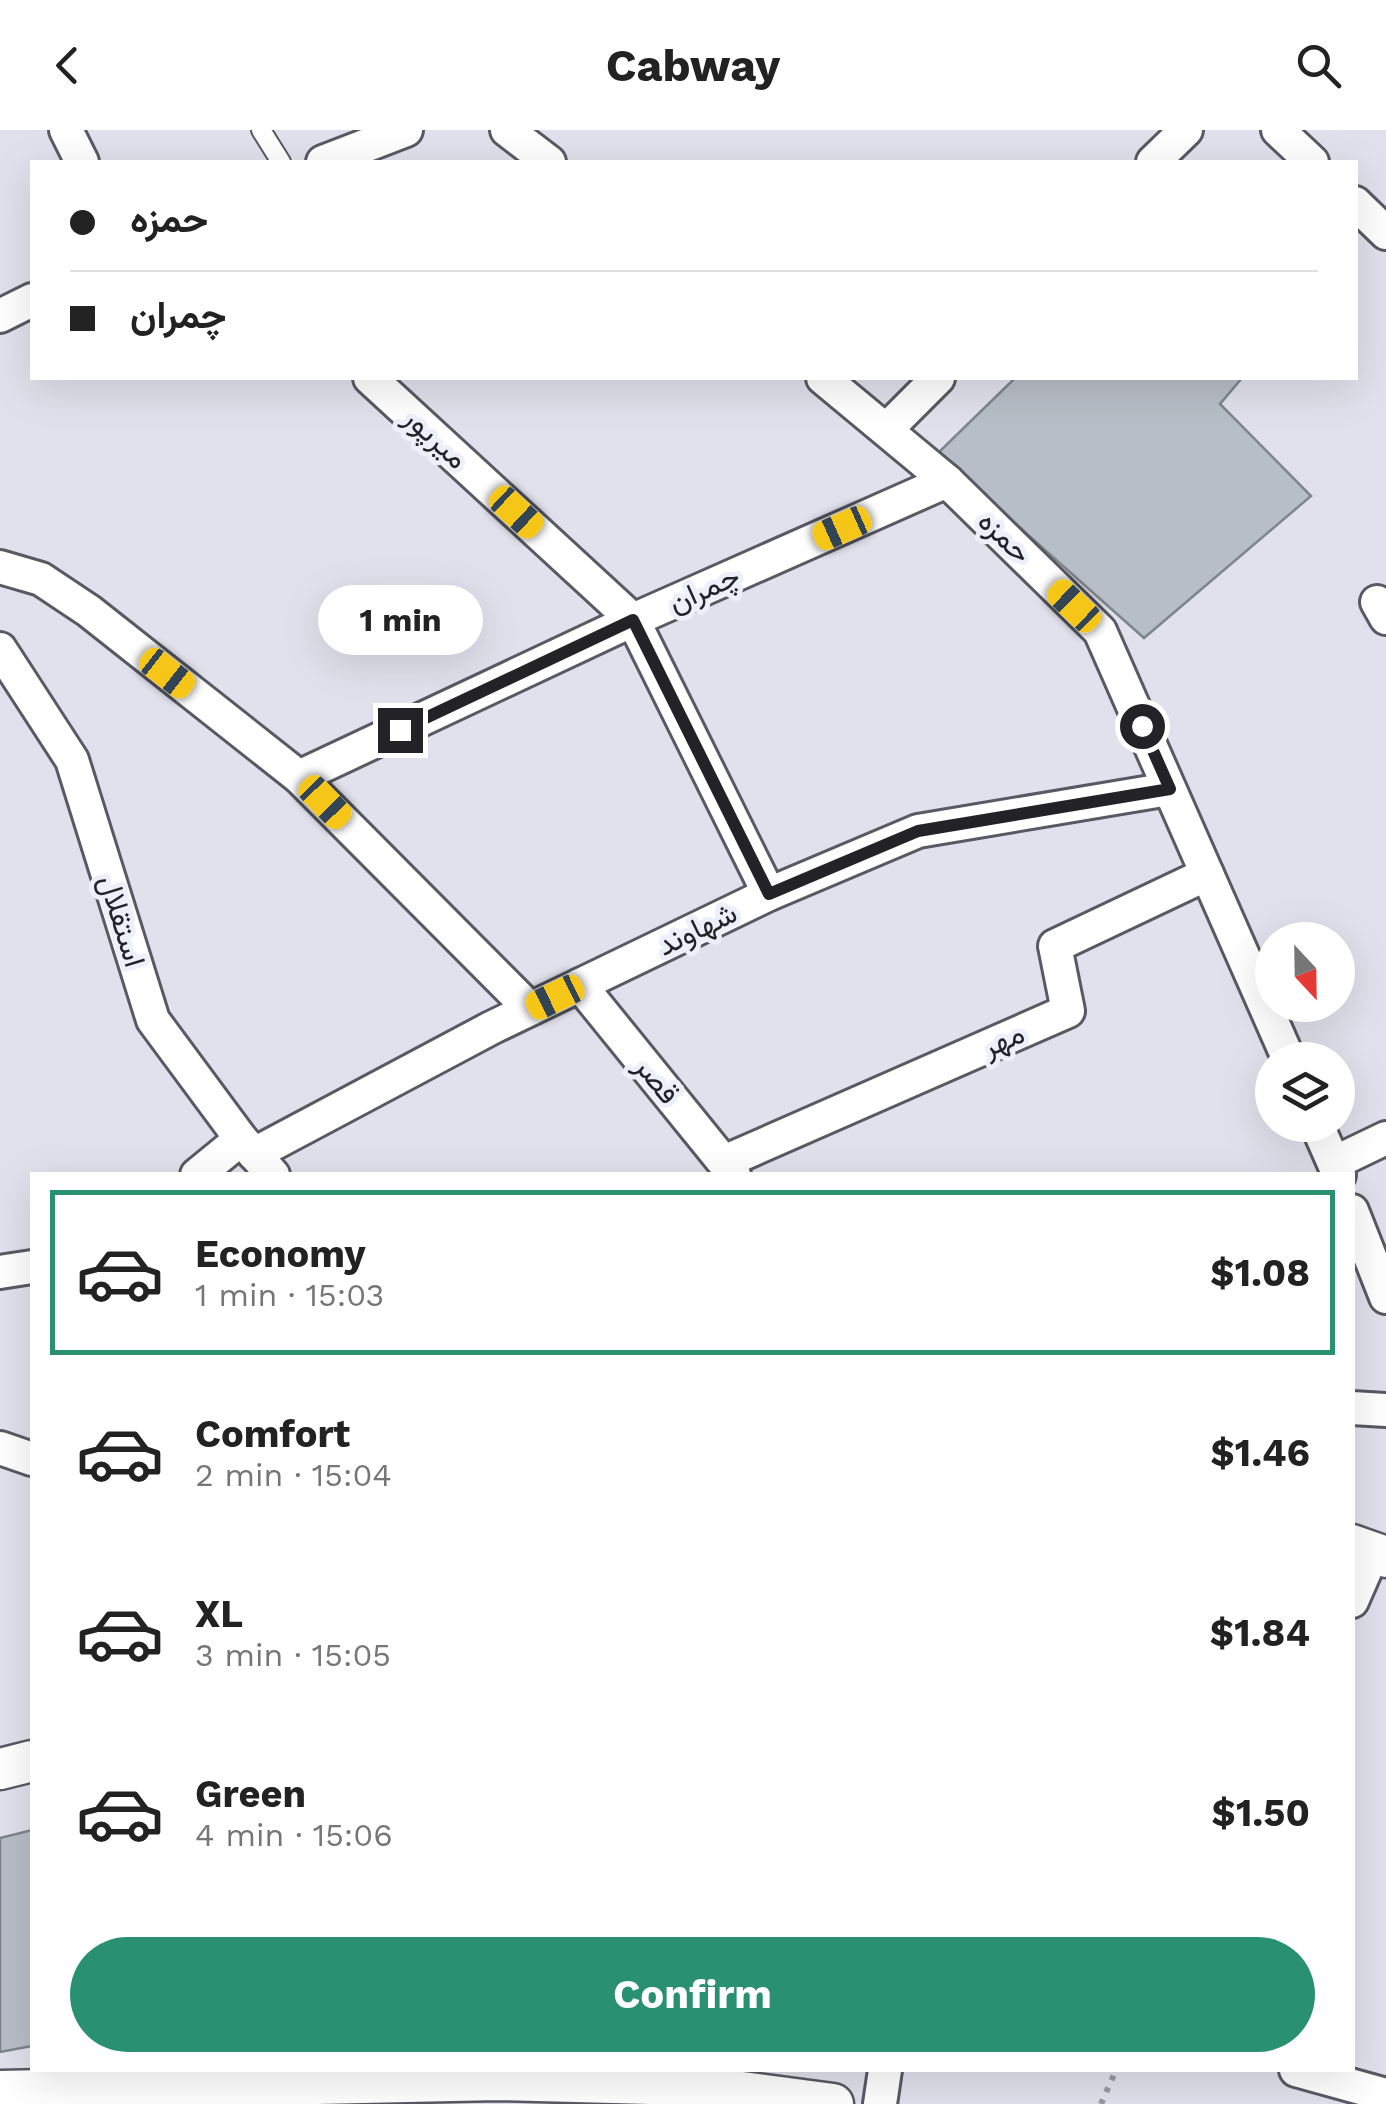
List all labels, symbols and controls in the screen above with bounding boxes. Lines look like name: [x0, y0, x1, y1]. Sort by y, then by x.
icon: back: [40, 38, 95, 93]
icon: search: [1291, 38, 1346, 93]
text: Cabway: [606, 39, 780, 92]
text: حمزه: [130, 197, 208, 241]
text: چمران: [130, 293, 226, 337]
street label: میرپور: [395, 399, 475, 478]
car: [484, 481, 548, 543]
car: [808, 502, 876, 554]
street label: حمزه: [971, 503, 1039, 571]
street label: چمران: [663, 557, 746, 622]
car: [1042, 574, 1106, 638]
callout: 1 min: [318, 585, 482, 655]
text: 1 min: [359, 601, 442, 639]
car: [134, 643, 200, 703]
route start: [1120, 704, 1165, 749]
route end: [378, 708, 423, 753]
car: [293, 770, 357, 834]
street label: استقلال: [91, 871, 153, 971]
street label: شهاوند: [651, 894, 743, 964]
north arrow: [1255, 922, 1355, 1022]
map controls: [1255, 922, 1355, 1142]
car: [521, 970, 589, 1024]
street label: مهر: [975, 1015, 1030, 1066]
button: layers: [1255, 1042, 1355, 1142]
street label: قصر: [626, 1048, 687, 1111]
icon: car: [75, 1228, 165, 1318]
text: Economy: [195, 1232, 366, 1276]
text: $1.08: [1210, 1251, 1310, 1295]
text: 1 min · 15:03: [195, 1276, 384, 1314]
icon: car: [75, 1408, 165, 1498]
text: Comfort: [195, 1412, 350, 1456]
text: $1.46: [1210, 1431, 1310, 1475]
text: 2 min · 15:04: [195, 1456, 392, 1494]
icon: car: [75, 1588, 165, 1678]
text: XL: [195, 1592, 243, 1636]
text: $1.84: [1210, 1611, 1310, 1655]
text: 3 min · 15:05: [195, 1636, 391, 1674]
icon: car: [75, 1768, 165, 1858]
text: Green: [195, 1772, 306, 1816]
text: $1.50: [1212, 1791, 1310, 1835]
text: 4 min · 15:06: [195, 1816, 393, 1854]
button: Confirm: [70, 1937, 1315, 2052]

